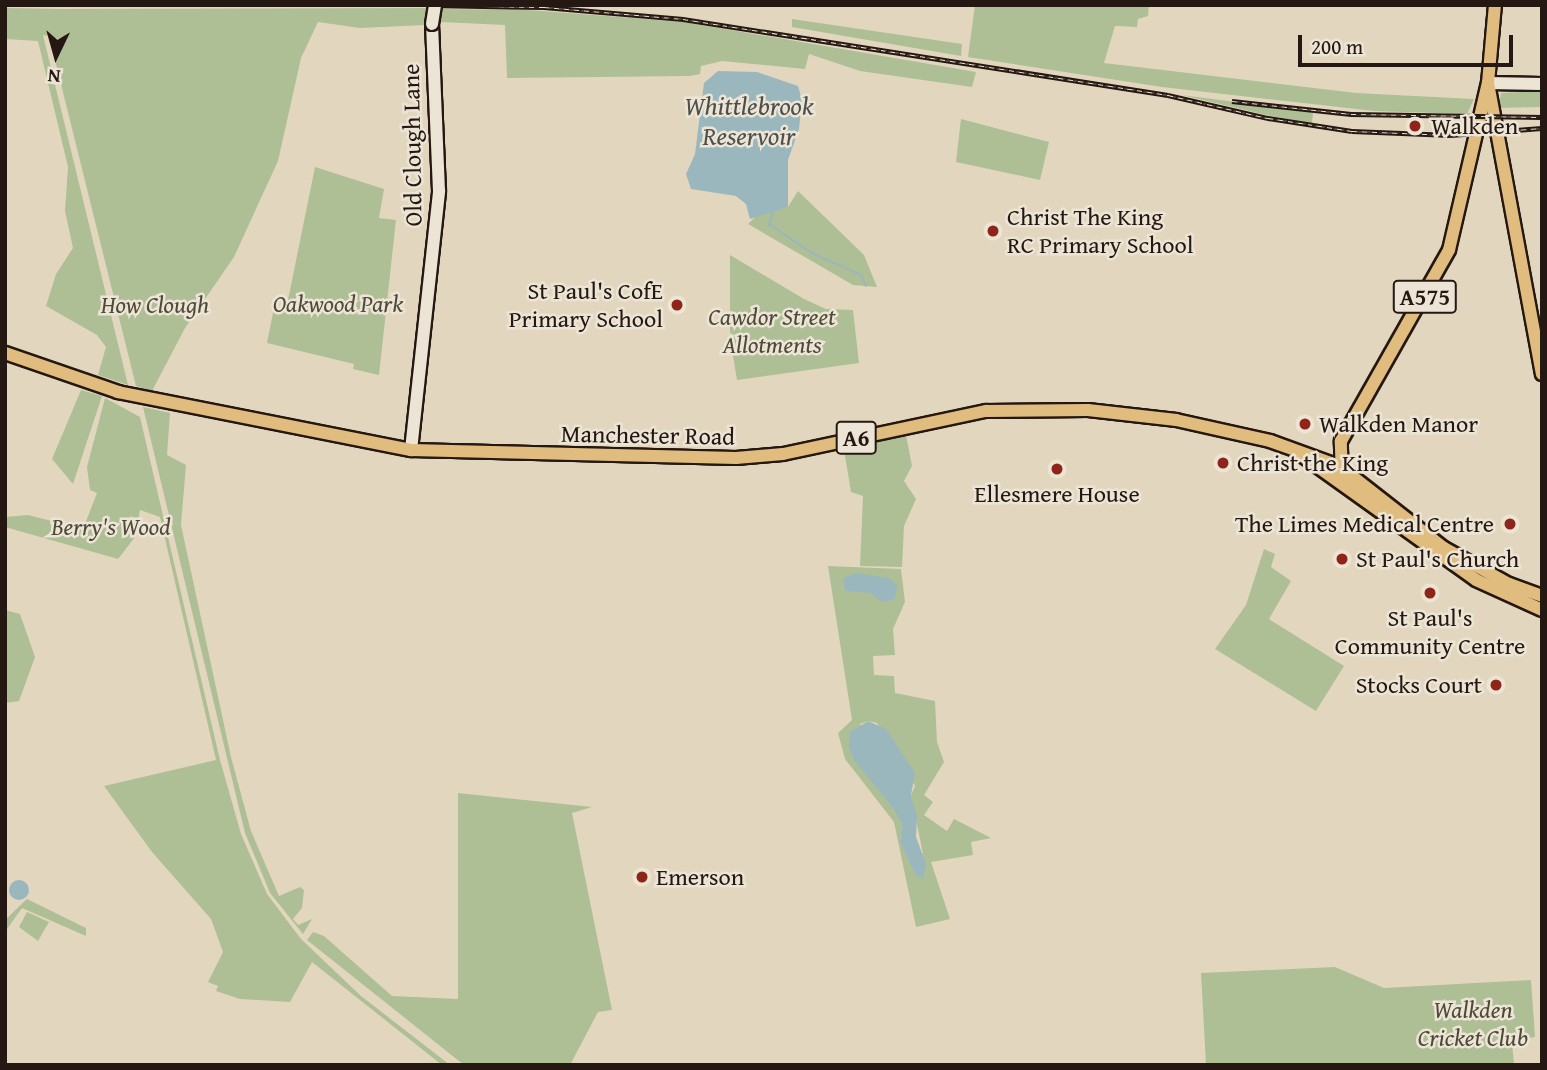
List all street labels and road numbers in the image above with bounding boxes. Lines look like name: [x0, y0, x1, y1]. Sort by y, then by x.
street label: Old Clough Lane: [396, 63, 428, 227]
road number: A575: [1392, 278, 1458, 316]
road number: A6: [835, 418, 877, 458]
street label: Manchester Road: [561, 419, 735, 451]

